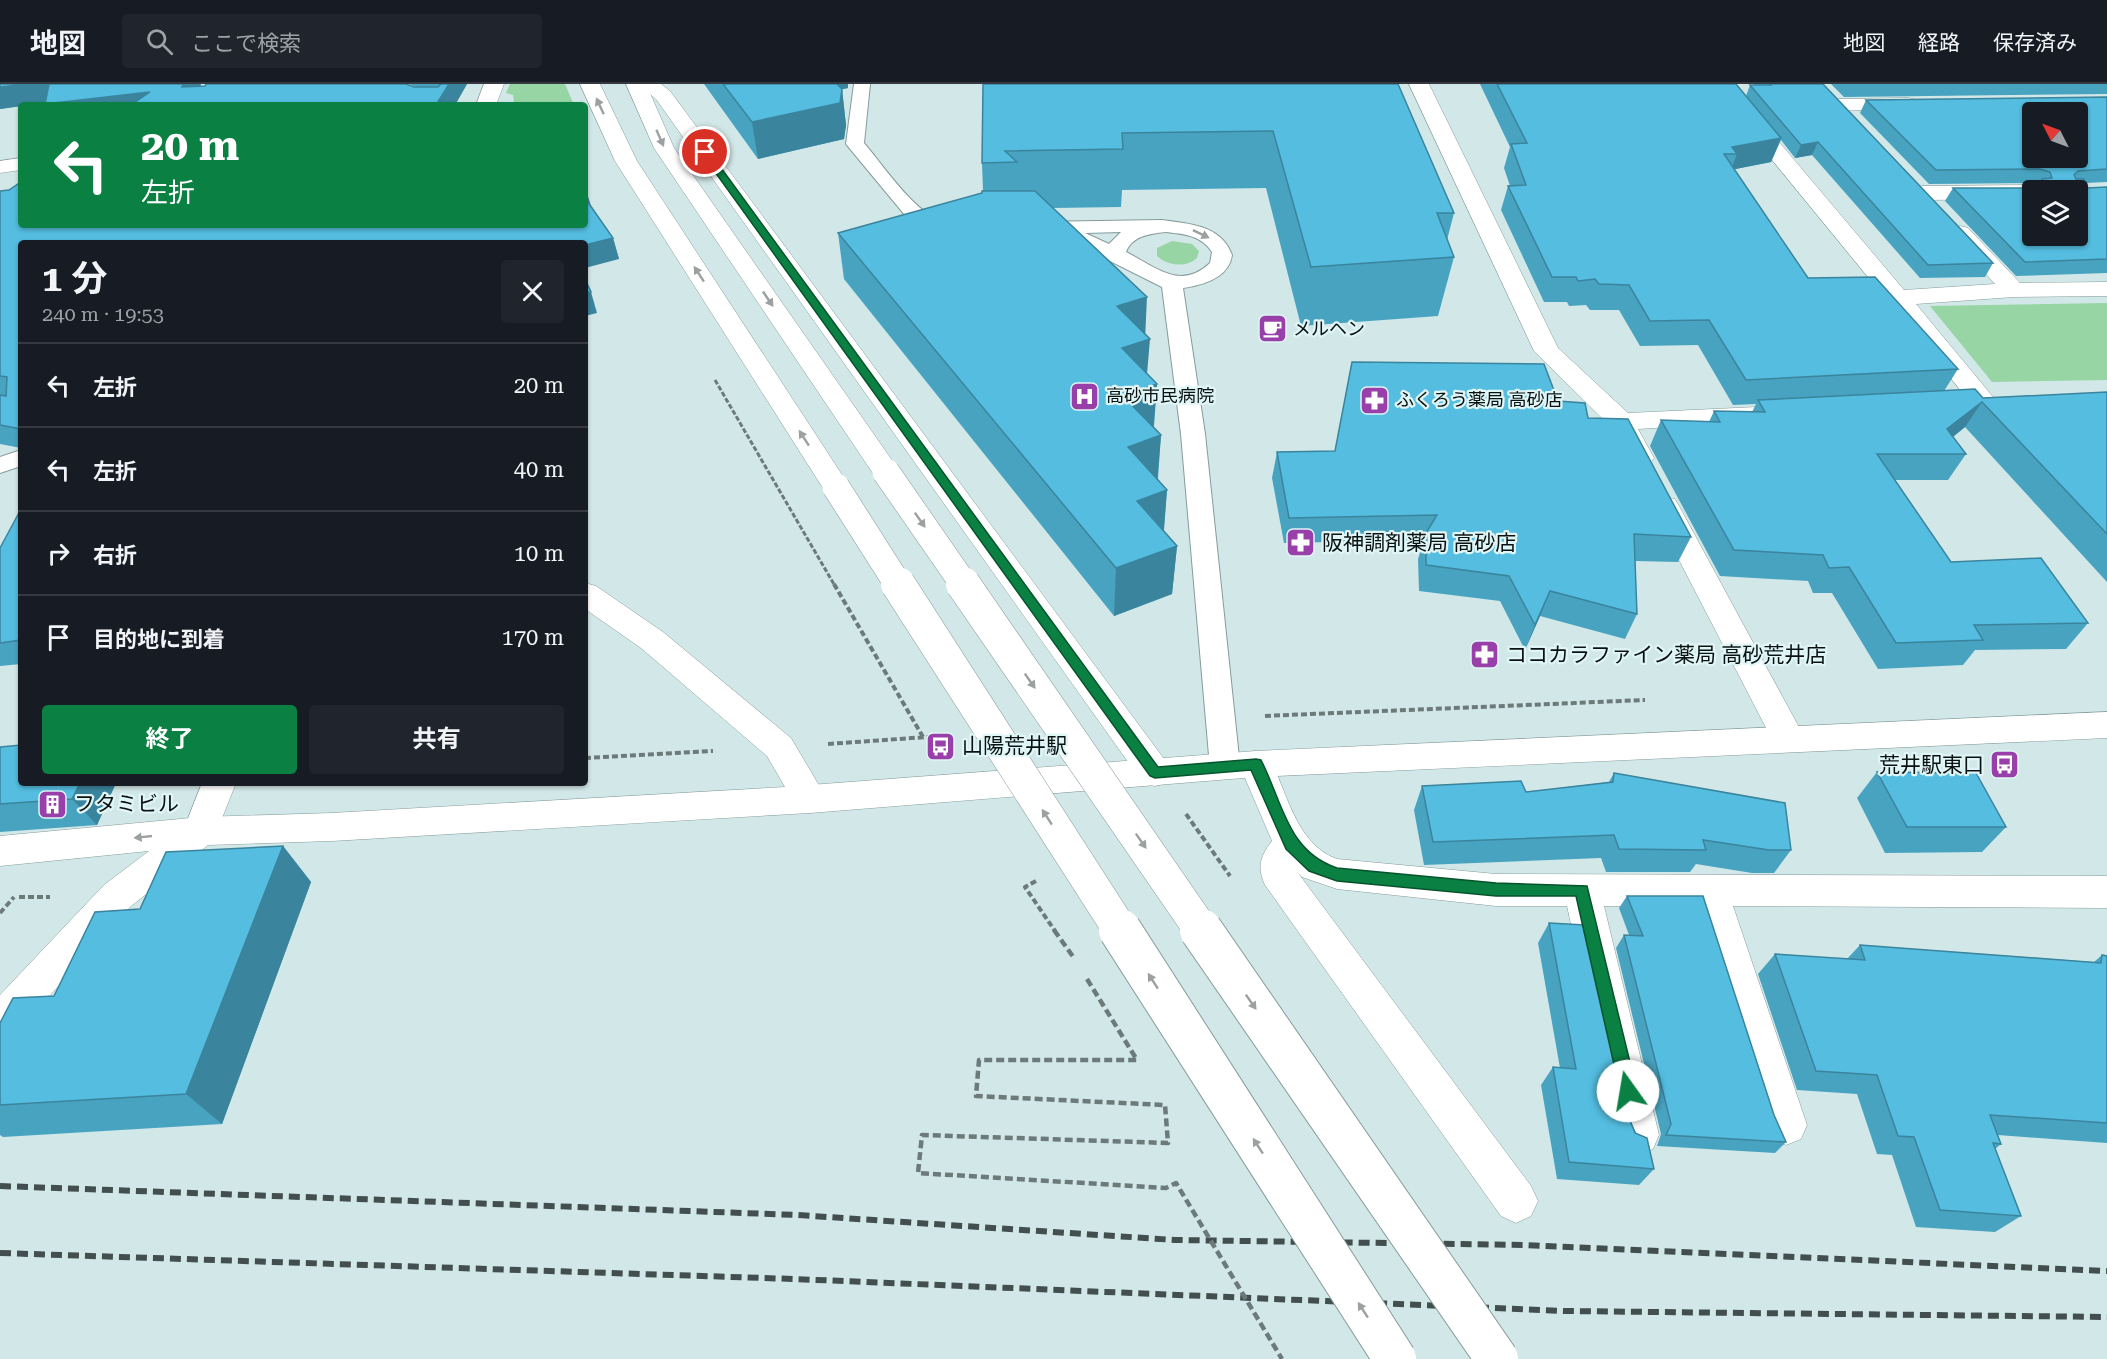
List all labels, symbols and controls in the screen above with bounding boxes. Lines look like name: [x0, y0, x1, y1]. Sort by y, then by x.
search box: [122, 14, 542, 68]
icon: search: [143, 25, 176, 58]
text: 地図: [30, 27, 86, 60]
text: ここで検索: [191, 31, 301, 56]
text: 地図: [1843, 31, 1885, 55]
text: 経路: [1918, 31, 1960, 55]
text: 保存済み: [1993, 31, 2077, 55]
one-way arrow: [596, 98, 605, 115]
north arrow: [2022, 102, 2088, 168]
map controls: [2022, 102, 2088, 246]
text: 20 m: [141, 121, 239, 170]
icon: left: [42, 126, 120, 204]
pin: [679, 126, 730, 177]
one-way arrow: [655, 129, 664, 146]
icon: arrive: [688, 135, 721, 168]
text: 左折: [141, 177, 195, 209]
button: layers: [2022, 180, 2088, 246]
one-way arrow: [1193, 229, 1210, 239]
text: 1 分: [42, 258, 107, 300]
button: close: [501, 260, 564, 323]
one-way arrow: [693, 266, 704, 282]
one-way arrow: [762, 291, 774, 307]
text: 240 m · 19:53: [42, 302, 164, 326]
cafe icon: メルヘン: [1256, 313, 1288, 345]
place label: メルヘン: [1293, 318, 1365, 339]
icon: left: [42, 369, 75, 402]
text: 20 m: [514, 373, 564, 398]
text: 左折: [93, 375, 137, 400]
hospital icon: 高砂市民病院: [1069, 380, 1101, 412]
pharmacy icon: ふくろう薬局 高砂店: [1359, 384, 1391, 416]
place label: 高砂市民病院: [1106, 385, 1214, 406]
place label: ふくろう薬局 高砂店: [1396, 389, 1563, 410]
one-way arrow: [799, 430, 810, 446]
icon: left: [42, 453, 75, 486]
text: 40 m: [514, 457, 564, 482]
text: 左折: [93, 459, 137, 484]
one-way arrow: [914, 512, 925, 529]
pharmacy icon: 阪神調剤薬局 高砂店: [1285, 527, 1317, 559]
place label: 阪神調剤薬局 高砂店: [1322, 531, 1516, 555]
icon: right: [42, 537, 75, 570]
text: 10 m: [514, 541, 564, 566]
text: 右折: [93, 543, 137, 568]
icon: arrive: [42, 621, 75, 654]
text: 170 m: [501, 625, 564, 650]
text: 目的地に到着: [93, 627, 225, 652]
pharmacy icon: ココカラファイン薬局 高砂荒井店: [1469, 639, 1501, 671]
place label: ココカラファイン薬局 高砂荒井店: [1506, 643, 1826, 667]
one-way arrow: [1024, 672, 1036, 688]
button: 終了: [42, 705, 297, 774]
button: 共有: [309, 705, 564, 774]
bus stop icon: 山陽荒井駅: [925, 730, 957, 762]
place label: 山陽荒井駅: [962, 734, 1067, 758]
bus stop icon: 荒井駅東口: [1989, 749, 2021, 781]
place label: 荒井駅東口: [1879, 753, 1984, 777]
building icon: フタミビル: [37, 788, 69, 820]
place label: フタミビル: [74, 792, 179, 816]
one-way arrow: [1042, 809, 1053, 825]
one-way arrow: [133, 832, 152, 842]
one-way arrow: [1135, 833, 1147, 849]
one-way arrow: [1147, 973, 1158, 990]
one-way arrow: [1245, 994, 1256, 1010]
position arrow: [1596, 1059, 1660, 1123]
one-way arrow: [1252, 1138, 1264, 1154]
one-way arrow: [1358, 1302, 1369, 1318]

